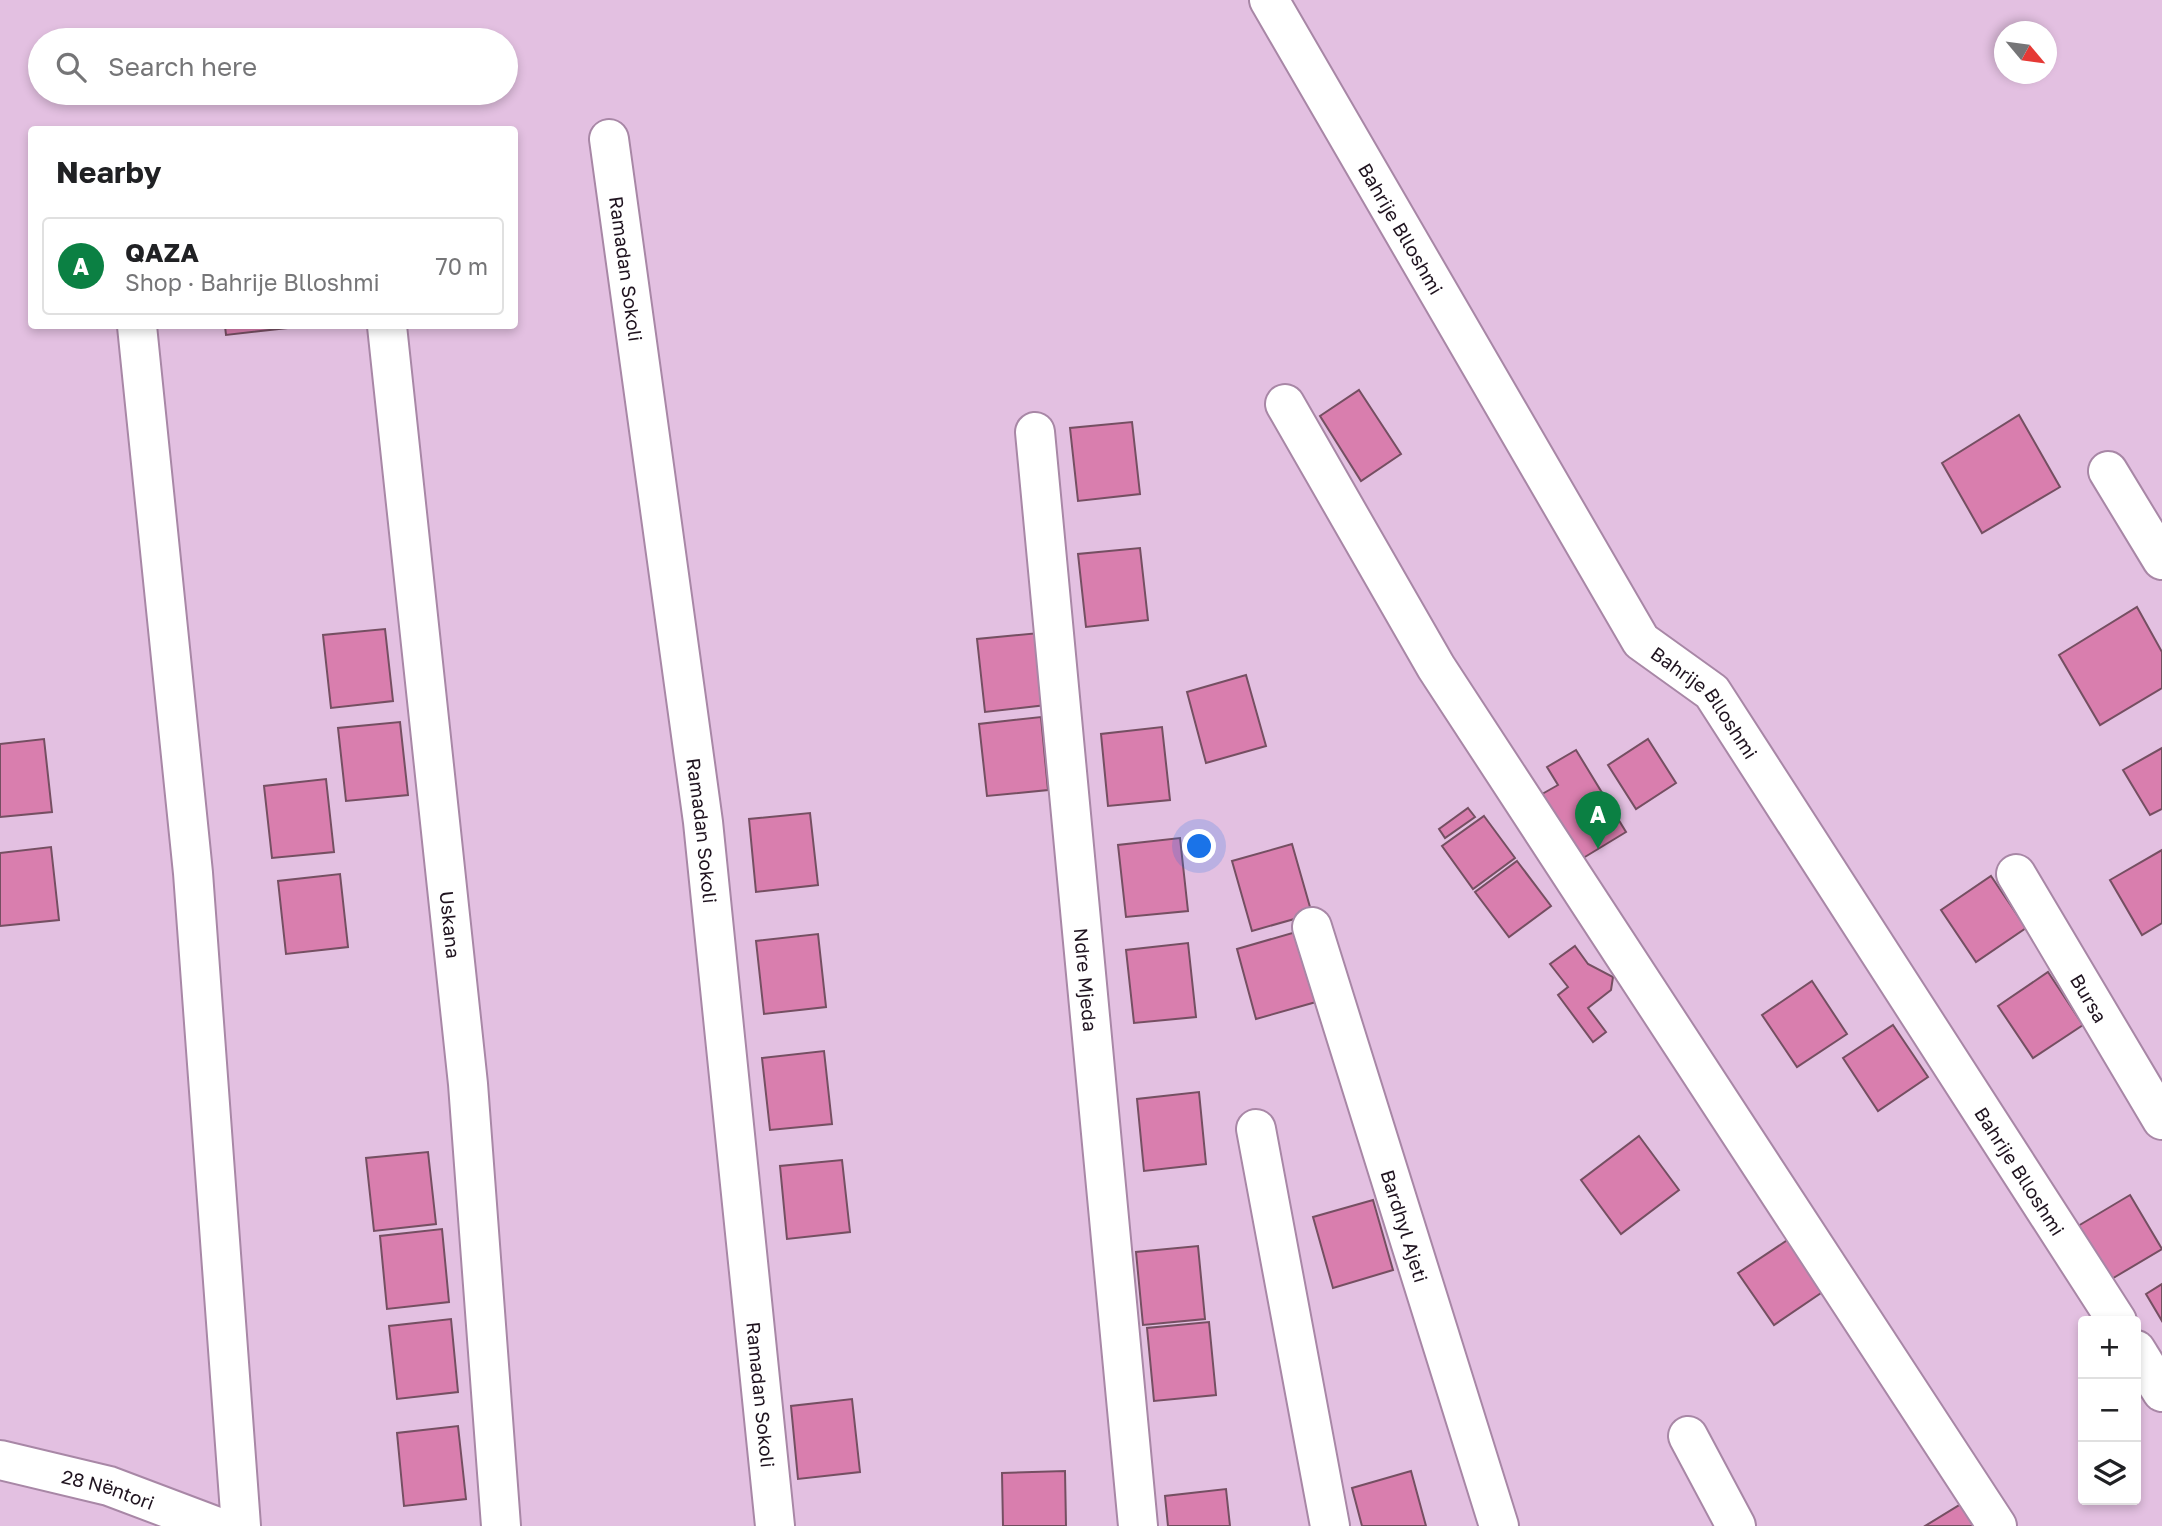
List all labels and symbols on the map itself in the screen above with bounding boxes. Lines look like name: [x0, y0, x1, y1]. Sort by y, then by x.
north arrow: [1994, 21, 2057, 84]
street label: Bahrije Blloshmi: [1354, 158, 1449, 298]
street label: Ramadan Sokoli: [605, 195, 648, 343]
street label: Bahrije Blloshmi: [1647, 641, 1763, 763]
street label: Ramadan Sokoli: [683, 756, 723, 905]
pin: A: [1575, 791, 1621, 849]
your location: [1182, 829, 1216, 863]
street label: Uskana: [436, 890, 466, 959]
street label: Ndre Mjeda: [1070, 927, 1103, 1032]
street label: Bursa: [2066, 969, 2113, 1026]
street label: Bahrije Blloshmi: [1970, 1102, 2070, 1239]
street label: Bardhyl Ajeti: [1377, 1167, 1434, 1285]
street label: Ramadan Sokoli: [743, 1321, 780, 1469]
street label: 28 Nëntori: [60, 1464, 158, 1514]

